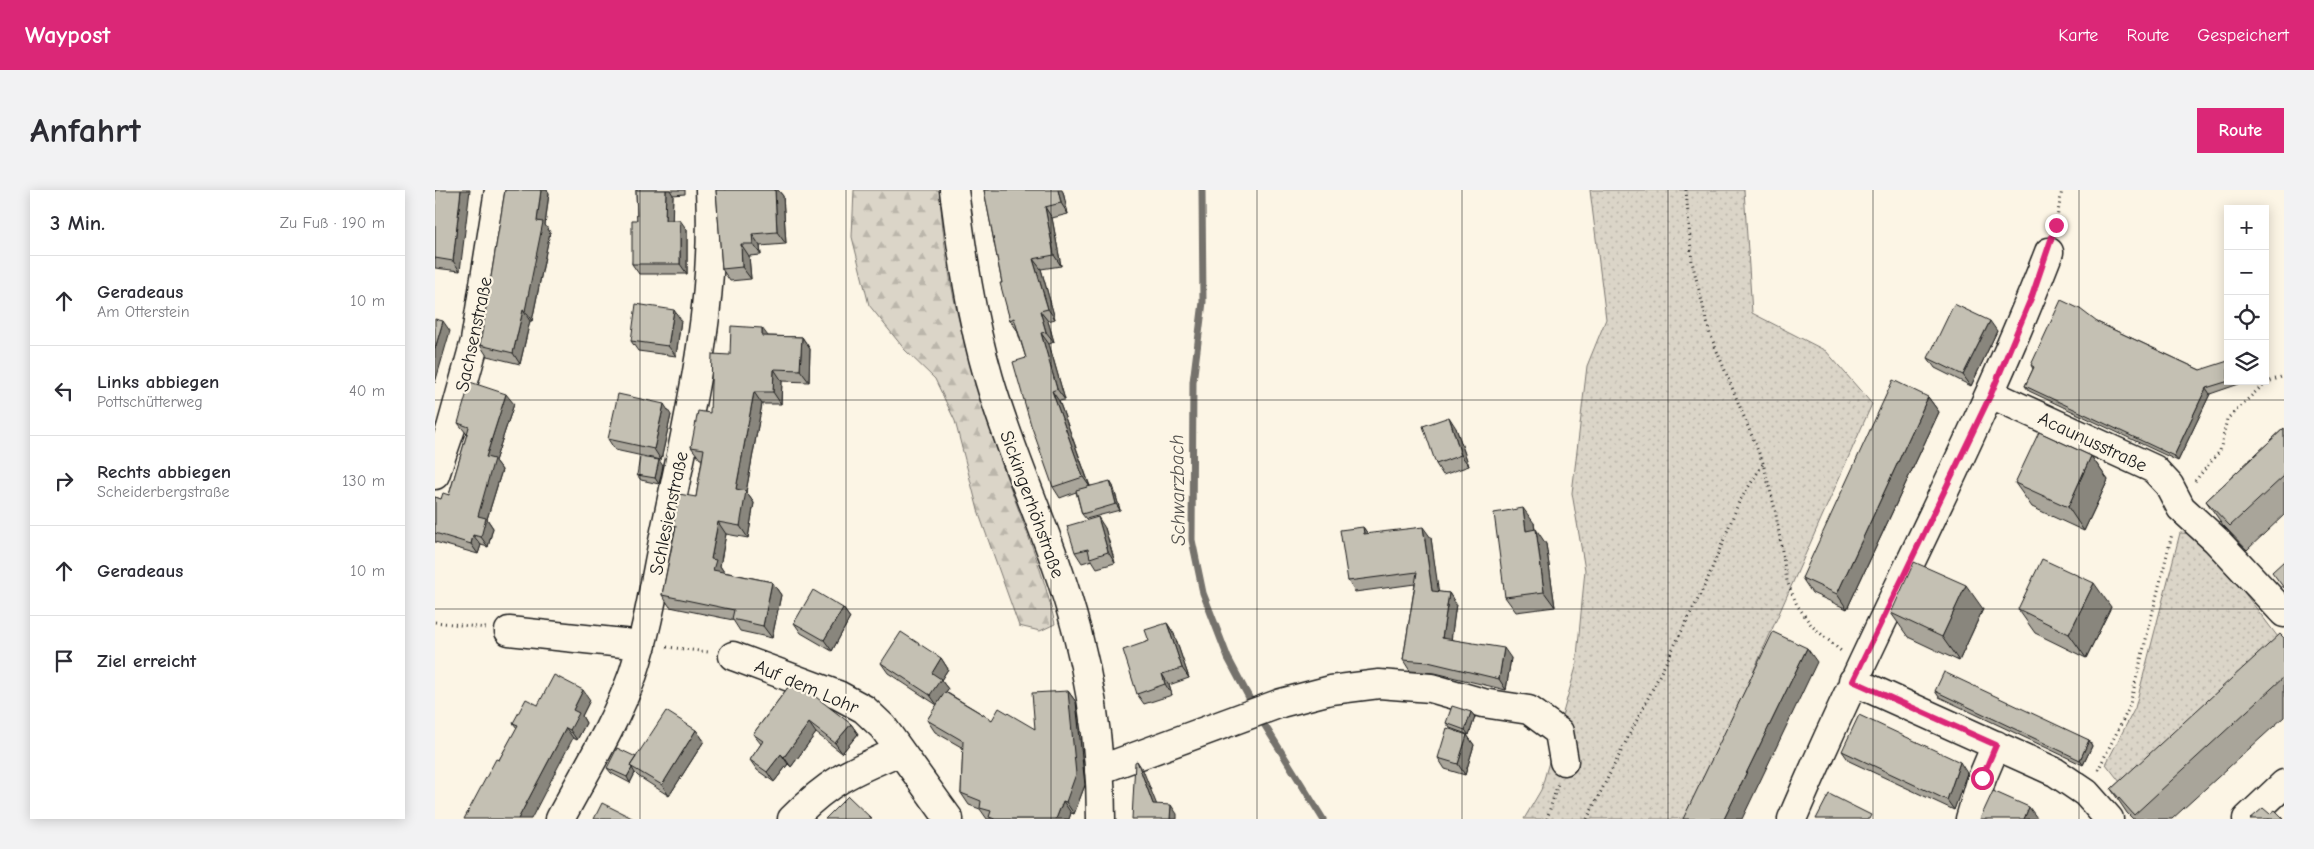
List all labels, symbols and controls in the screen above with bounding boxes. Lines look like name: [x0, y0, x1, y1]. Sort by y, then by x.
text: Waypost: [25, 21, 110, 49]
text: Karte: [2058, 25, 2098, 46]
text: Route: [2126, 25, 2169, 46]
text: Gespeichert: [2197, 25, 2289, 46]
button: Route: [2197, 108, 2284, 153]
text: Anfahrt: [30, 110, 141, 151]
map controls: [2224, 205, 2269, 385]
button: +: [2224, 205, 2269, 250]
text: 3 Min.: [50, 211, 105, 235]
text: Zu Fuß · 190 m: [280, 214, 385, 232]
route end: [2045, 214, 2068, 237]
button: −: [2224, 250, 2269, 295]
street label: Sachsenstraße: [451, 275, 497, 394]
text: Geradeaus: [97, 281, 183, 303]
icon: ahead: [50, 287, 78, 315]
text: 10 m: [350, 292, 385, 310]
button: locate: [2224, 295, 2269, 340]
text: Am Otterstein: [97, 303, 189, 321]
button: layers: [2224, 340, 2269, 385]
text: Links abbiegen: [97, 371, 219, 393]
icon: left: [50, 377, 78, 405]
text: 40 m: [349, 382, 385, 400]
text: Pottschütterweg: [97, 393, 203, 411]
street label: Acaunusstraße: [2035, 407, 2151, 477]
street label: Sickingerhöhstraße: [995, 428, 1069, 581]
water label: Schwarzbach: [1165, 434, 1190, 546]
street label: Schlesienstraße: [645, 449, 693, 577]
text: Rechts abbiegen: [97, 461, 231, 483]
icon: right: [50, 467, 78, 495]
text: 130 m: [342, 472, 385, 490]
text: Scheiderbergstraße: [97, 483, 230, 501]
icon: ahead: [50, 557, 78, 585]
text: Geradeaus: [97, 560, 183, 582]
text: 10 m: [350, 562, 385, 580]
icon: arrive: [50, 647, 78, 675]
text: Ziel erreicht: [97, 650, 196, 672]
street label: Auf dem Lohr: [751, 655, 862, 719]
route start: [1971, 767, 1994, 790]

